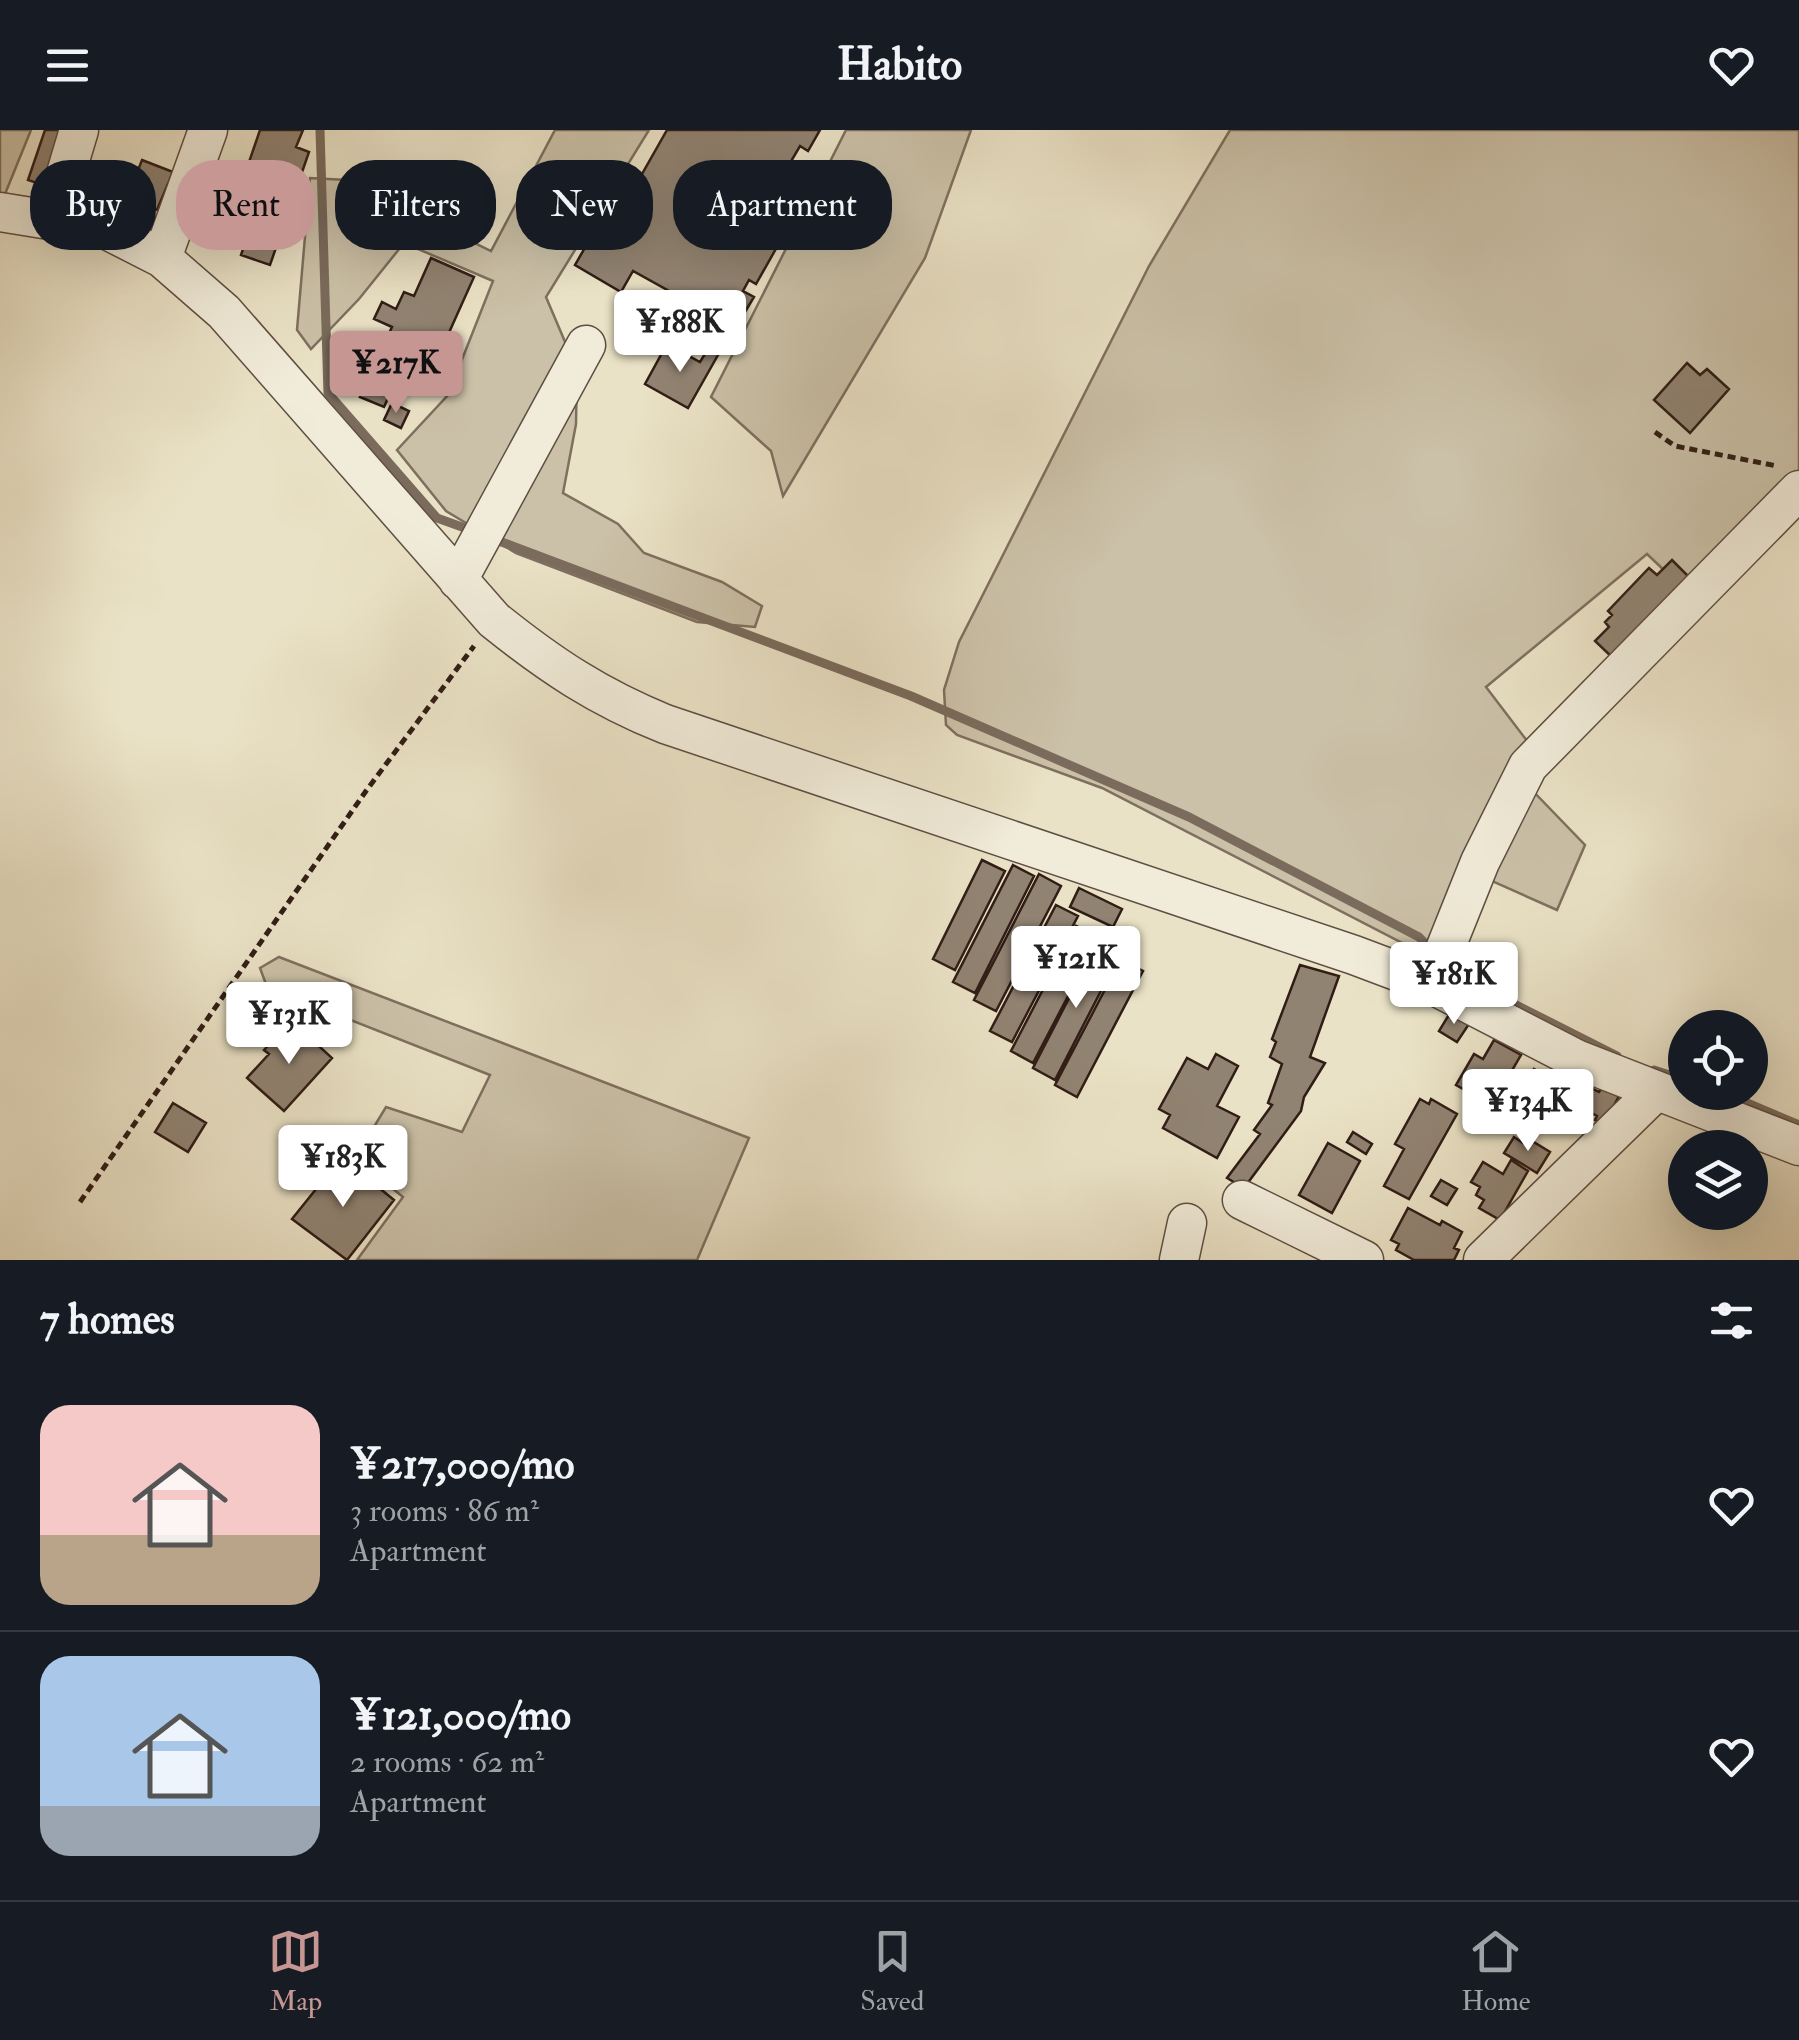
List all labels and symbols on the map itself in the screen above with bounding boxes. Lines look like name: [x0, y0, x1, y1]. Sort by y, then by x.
pin: ¥188K: [610, 290, 750, 375]
pin: ¥217K: [326, 331, 466, 416]
pin: ¥121K: [1006, 926, 1146, 1011]
pin: ¥181K: [1384, 942, 1524, 1027]
pin: ¥131K: [219, 982, 359, 1067]
pin: ¥134K: [1458, 1069, 1598, 1154]
pin: ¥183K: [273, 1125, 413, 1210]

